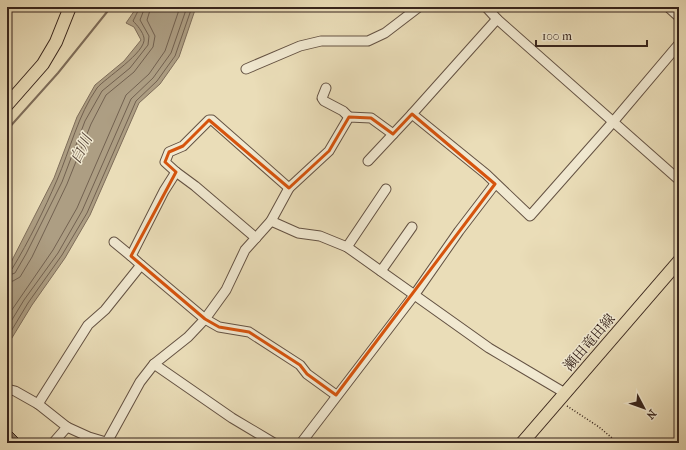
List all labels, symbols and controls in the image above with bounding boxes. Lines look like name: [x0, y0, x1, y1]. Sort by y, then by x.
scale bar: [536, 22, 647, 48]
text: 100 m: [542, 29, 572, 43]
water label: 白川: [66, 130, 97, 166]
street label: 瀬田竜田線: [560, 310, 619, 374]
north arrow: [624, 388, 664, 428]
text: N: [643, 407, 659, 422]

